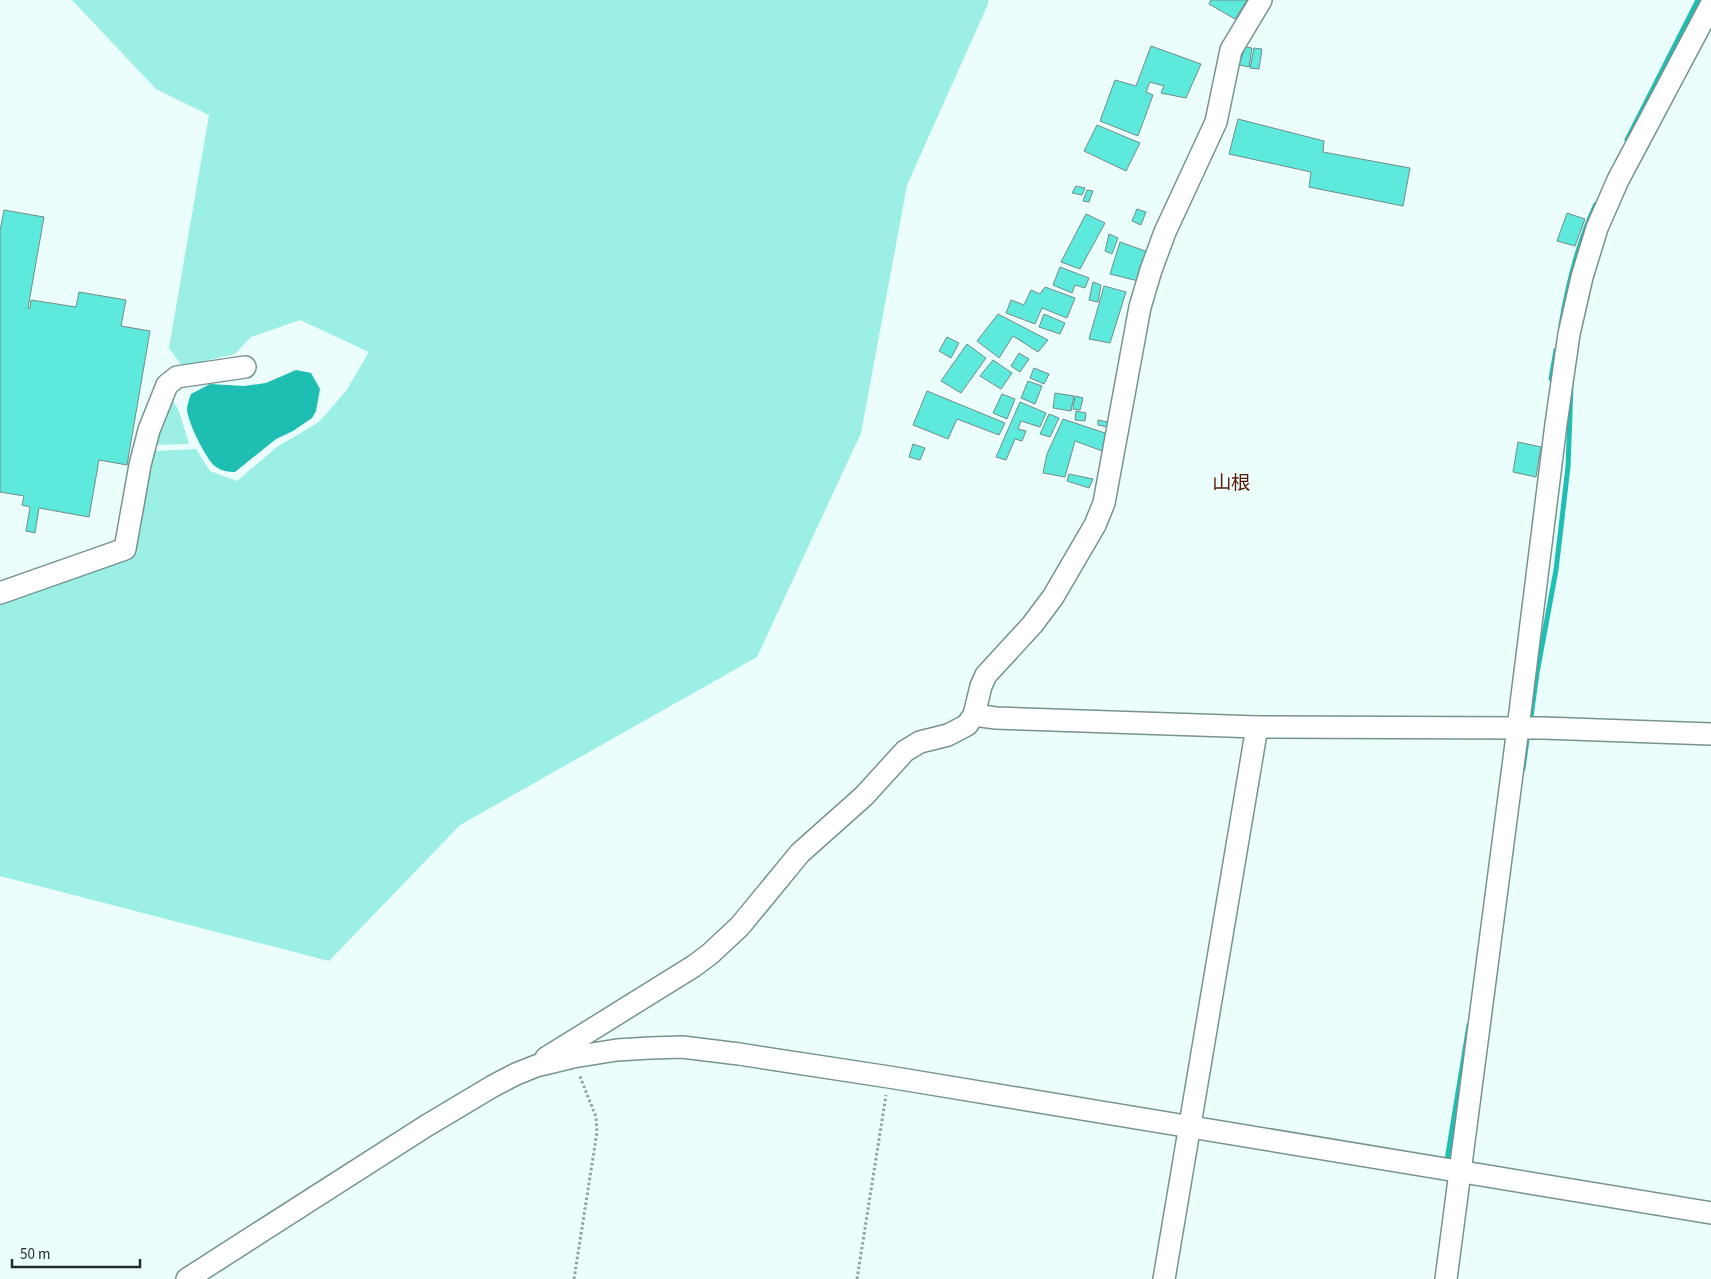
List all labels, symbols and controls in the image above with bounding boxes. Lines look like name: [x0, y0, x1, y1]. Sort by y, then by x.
district label: 山根: [1212, 470, 1250, 497]
scale bar: [12, 1236, 140, 1268]
text: 50 m: [20, 1244, 50, 1265]

